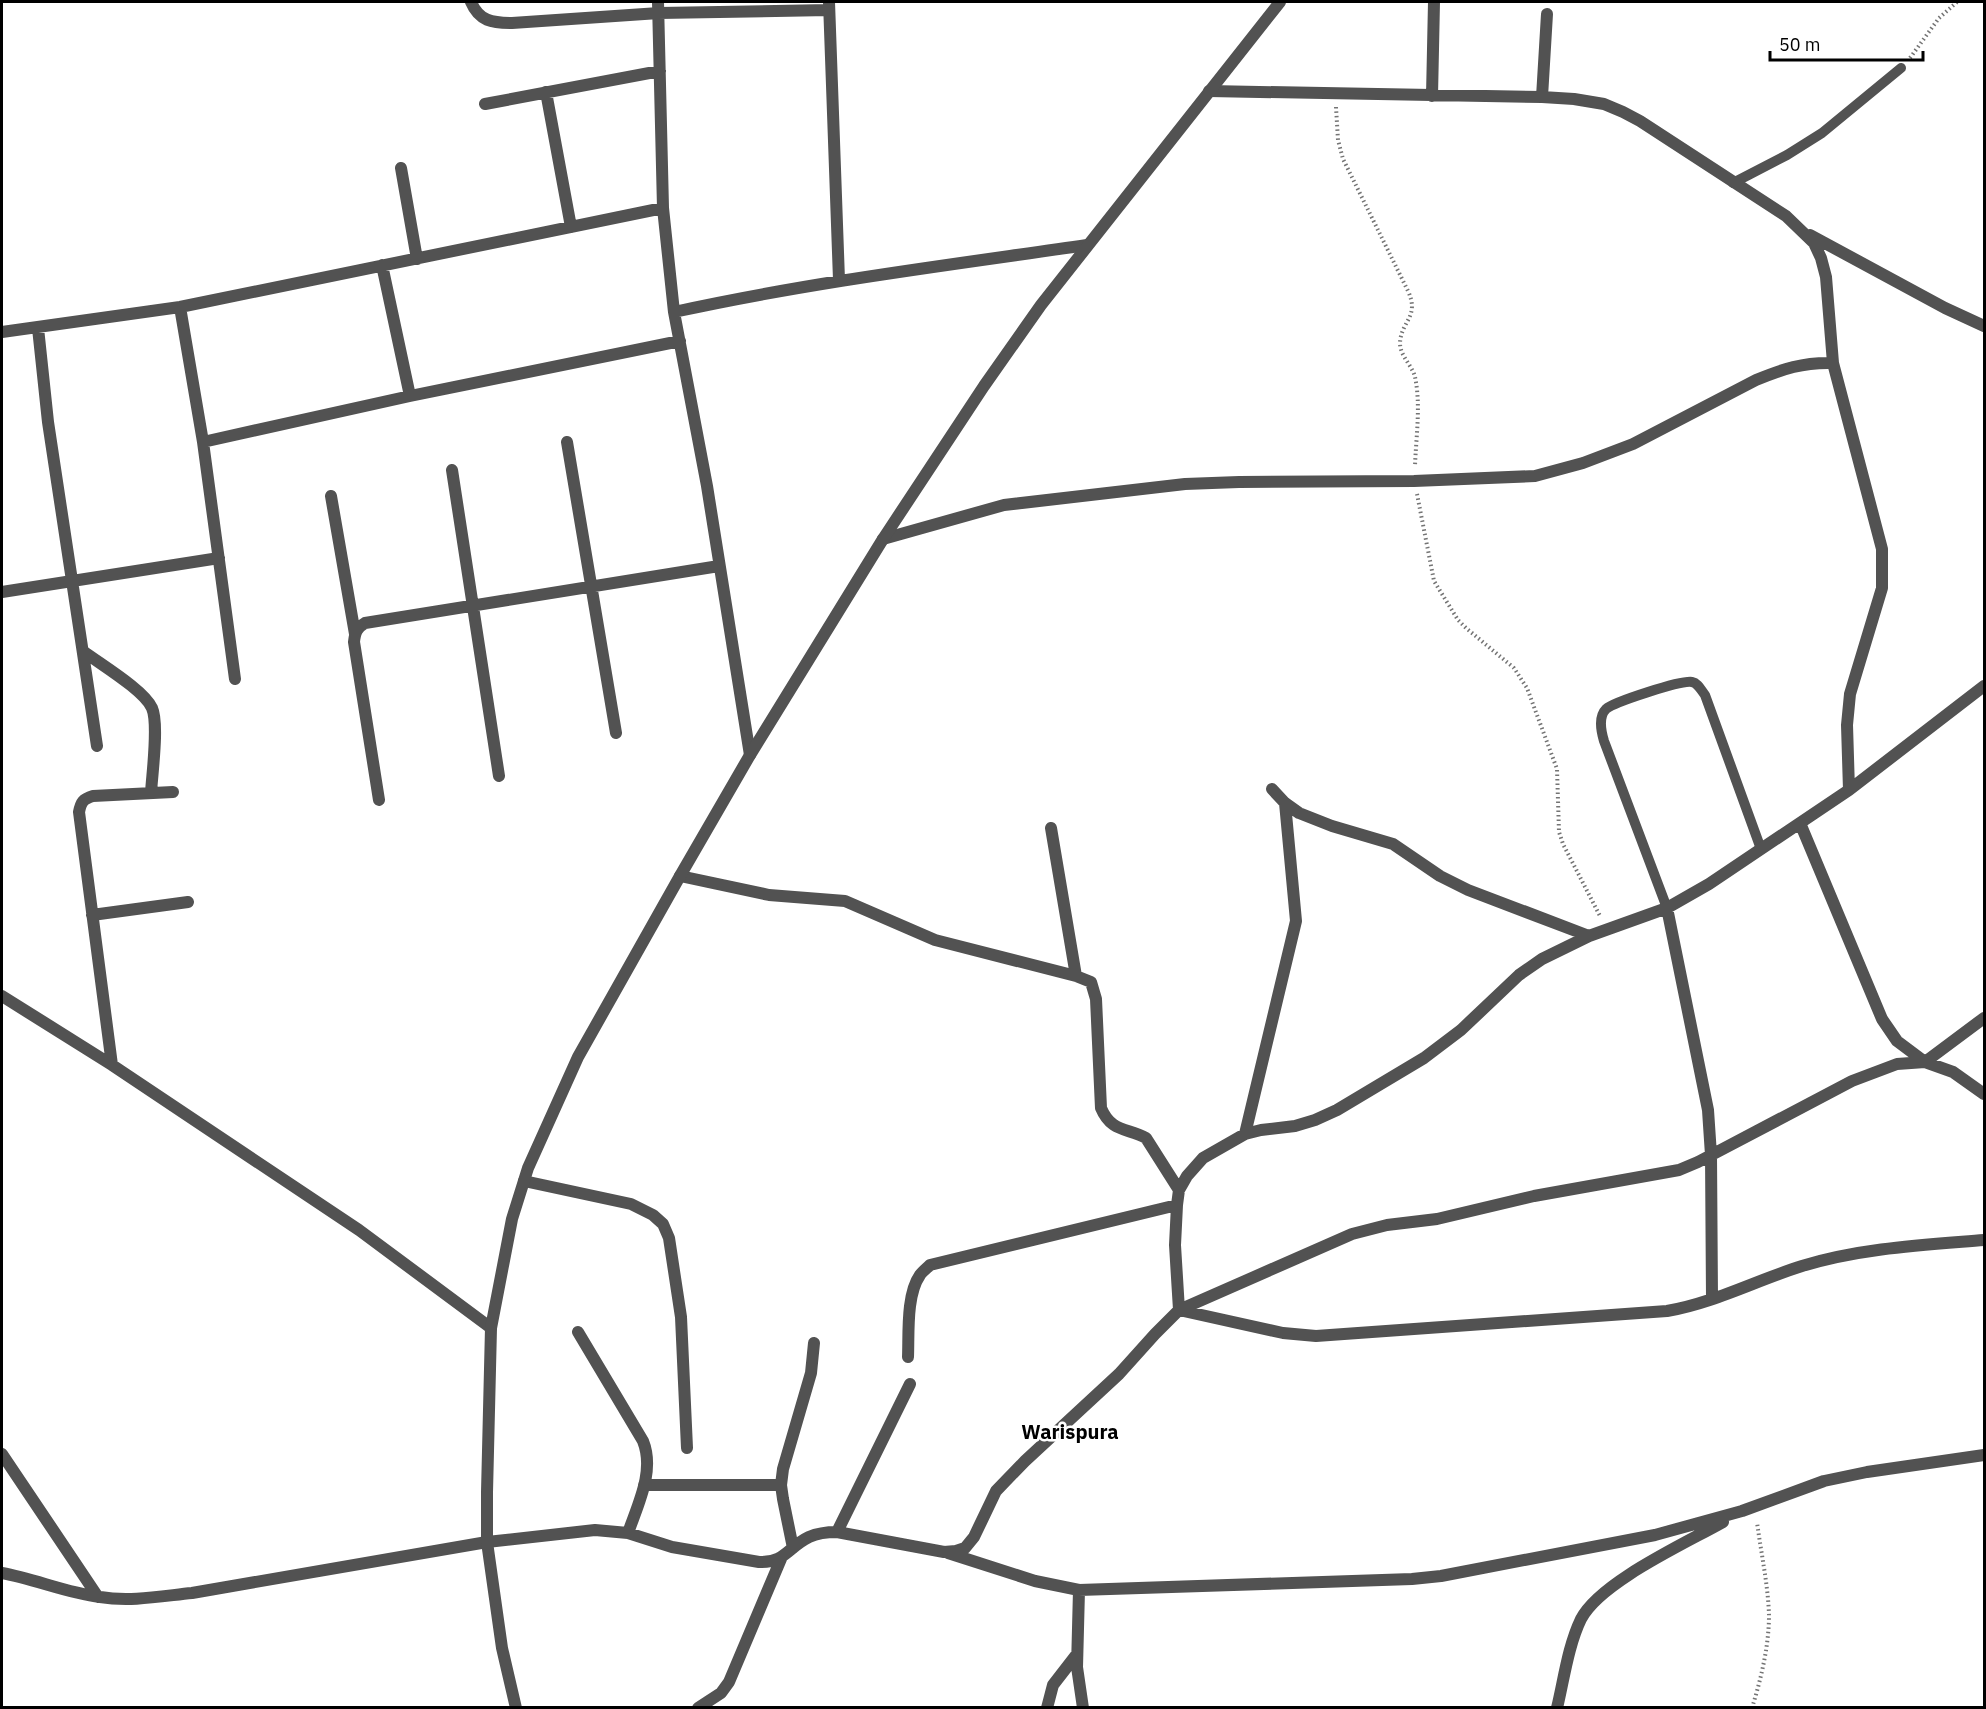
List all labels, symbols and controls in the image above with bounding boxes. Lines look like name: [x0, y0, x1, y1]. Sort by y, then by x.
scale bar: [1770, 24, 1923, 62]
text: 50 m: [1779, 33, 1821, 56]
district label: Warispura: [1021, 1418, 1119, 1445]

